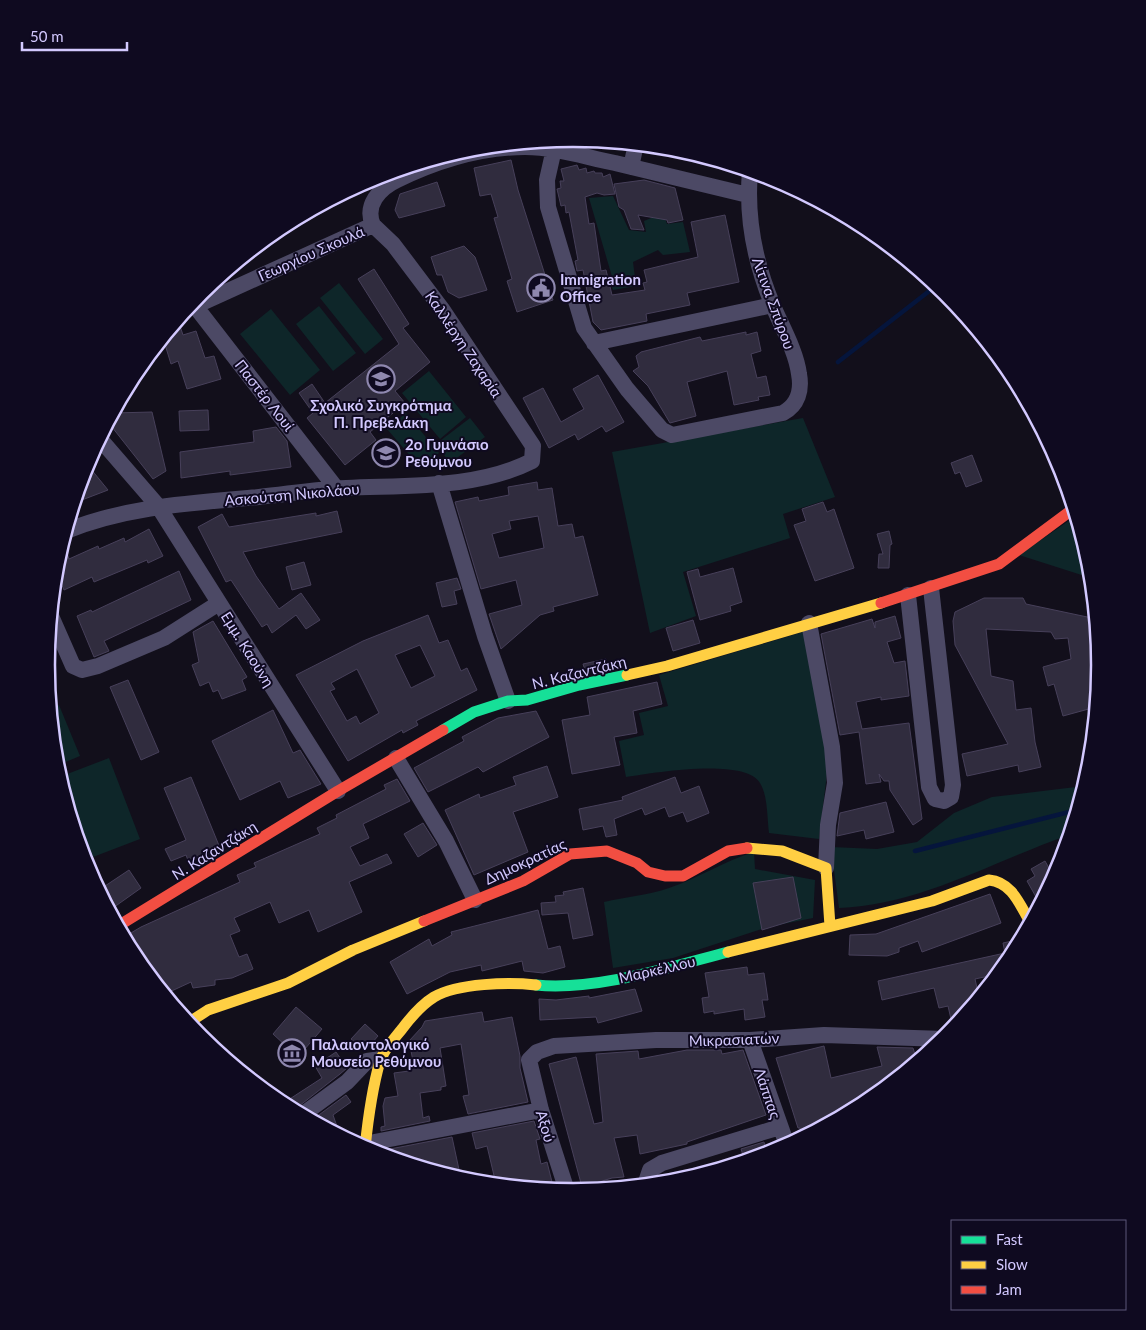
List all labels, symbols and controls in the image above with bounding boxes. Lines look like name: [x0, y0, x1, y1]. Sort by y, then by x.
scale bar: [22, 20, 128, 52]
text: 50 m: [30, 27, 64, 45]
street label: Γεωργίου Σκουλά: [255, 222, 367, 284]
street label: Λίτινα Σπύρου: [749, 255, 799, 351]
place label: Immigration Office: [560, 270, 641, 305]
public building icon: Immigration Office: [526, 273, 556, 303]
street label: Καλλέργη Ζαχαρία: [422, 287, 506, 401]
street label: Παστέρ Λουί: [232, 356, 298, 434]
school or university icon: Σχολικό Συγκρότημα Π. Πρεβελάκη: [366, 364, 396, 394]
place label: Σχολικό Συγκρότημα Π. Πρεβελάκη: [310, 396, 452, 431]
place label: 2ο Γυμνάσιο Ρεθύμνου: [405, 435, 489, 470]
school or university icon: 2ο Γυμνάσιο Ρεθύμνου: [371, 438, 401, 468]
street label: Ασκούτση Νικολάου: [224, 479, 360, 509]
street label: Εμμ. Καούνη: [218, 608, 278, 690]
street label: Ν. Καζαντζάκη: [530, 652, 628, 692]
street label: Ν. Καζαντζάκη: [168, 817, 260, 883]
street label: Δημοκρατίας: [481, 834, 569, 888]
street label: Μαρκέλλου: [617, 951, 697, 987]
street label: Μικρασιατών: [689, 1028, 780, 1050]
place label: Παλαιοντολογικό Μουσείο Ρεθύμνου: [311, 1035, 441, 1070]
museum icon: Παλαιοντολογικό Μουσείο Ρεθύμνου: [277, 1038, 307, 1068]
street label: Λάππας: [751, 1065, 785, 1121]
street label: Αξού: [532, 1108, 559, 1145]
legend: [951, 1220, 1126, 1310]
text: Fast: [996, 1230, 1023, 1248]
text: Slow: [996, 1255, 1028, 1273]
text: Jam: [996, 1280, 1022, 1298]

